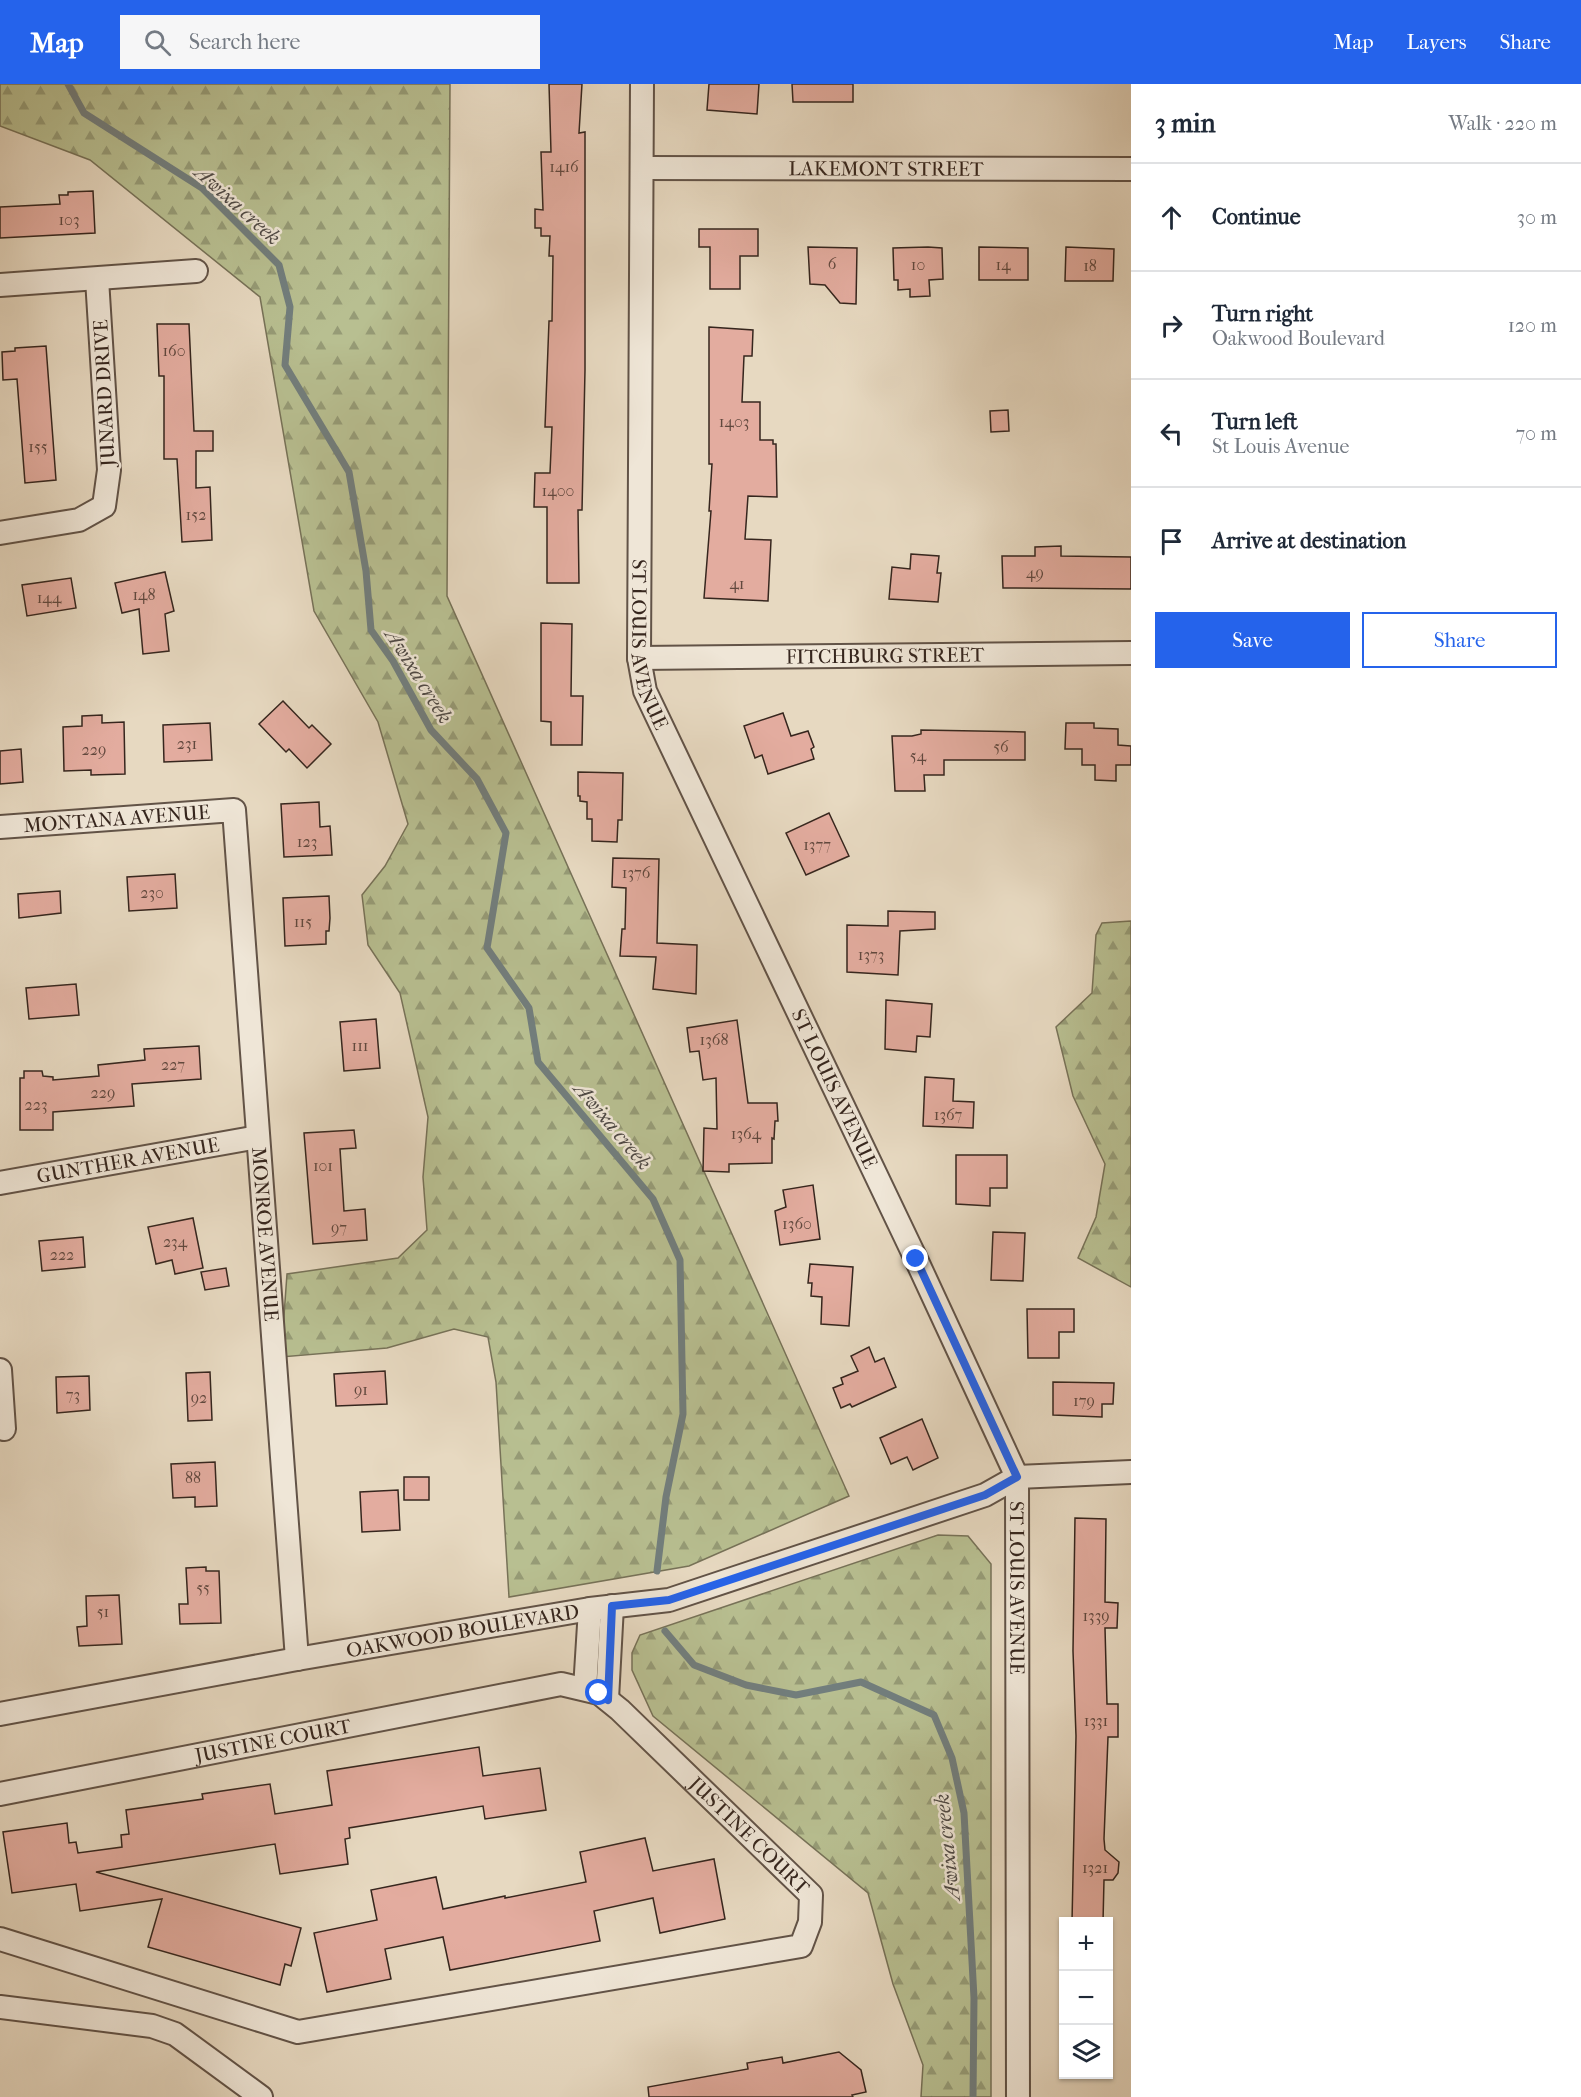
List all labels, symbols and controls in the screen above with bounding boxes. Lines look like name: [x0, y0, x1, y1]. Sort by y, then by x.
search box: [120, 15, 540, 69]
text: Map: [30, 26, 84, 59]
icon: search: [141, 26, 174, 59]
text: Search here: [189, 29, 300, 55]
text: Map: [1333, 30, 1374, 54]
text: Layers: [1407, 30, 1466, 54]
text: Share: [1499, 30, 1551, 54]
text: 3 min: [1155, 108, 1216, 139]
text: Walk · 220 m: [1449, 112, 1557, 135]
house number: 1416: [549, 157, 579, 176]
street label: LAKEMONT STREET: [788, 157, 984, 181]
water label: Awixa creek: [188, 158, 286, 250]
icon: ahead: [1155, 201, 1188, 234]
text: Continue: [1212, 204, 1301, 230]
text: 30 m: [1517, 206, 1557, 229]
house number: 103: [58, 210, 80, 229]
house number: 6: [828, 254, 837, 273]
house number: 10: [911, 255, 925, 274]
house number: 14: [995, 255, 1011, 274]
house number: 18: [1083, 256, 1097, 275]
text: Turn right: [1212, 301, 1313, 327]
icon: right: [1155, 309, 1188, 342]
text: 120 m: [1508, 314, 1557, 337]
street label: JUNARD DRIVE: [89, 319, 120, 469]
text: Oakwood Boulevard: [1212, 327, 1385, 350]
house number: 160: [162, 341, 186, 360]
text: Turn left: [1212, 409, 1298, 435]
house number: 1403: [719, 412, 749, 431]
icon: left: [1155, 417, 1188, 450]
text: 70 m: [1515, 422, 1557, 445]
text: St Louis Avenue: [1212, 435, 1349, 458]
house number: 155: [28, 437, 48, 456]
house number: 1400: [542, 481, 574, 500]
house number: 152: [186, 505, 206, 524]
icon: arrive: [1155, 525, 1188, 558]
text: Arrive at destination: [1212, 528, 1406, 554]
street label: ST LOUIS AVENUE: [626, 559, 673, 733]
house number: 49: [1026, 563, 1044, 582]
house number: 41: [729, 574, 745, 593]
house number: 148: [132, 585, 156, 604]
house number: 144: [37, 588, 62, 607]
button: Save: [1155, 612, 1350, 668]
button: Share: [1362, 612, 1557, 668]
water label: Awixa creek: [379, 622, 457, 728]
street label: FITCHBURG STREET: [786, 643, 985, 669]
house number: 231: [177, 734, 197, 753]
house number: 56: [993, 737, 1009, 756]
house number: 229: [82, 740, 106, 759]
house number: 54: [910, 746, 927, 765]
street label: MONTANA AVENUE: [23, 801, 211, 837]
house number: 123: [297, 832, 317, 851]
house number: 1377: [803, 835, 831, 854]
house number: 1376: [622, 863, 651, 882]
house number: 230: [140, 883, 164, 902]
house number: 115: [294, 912, 312, 931]
house number: 1373: [858, 945, 884, 964]
street label: ST LOUIS AVENUE: [786, 1005, 882, 1172]
house number: 1368: [700, 1030, 728, 1049]
house number: 111: [351, 1036, 369, 1055]
house number: 227: [161, 1055, 185, 1074]
water label: Awixa creek: [568, 1075, 657, 1175]
house number: 229: [91, 1083, 115, 1102]
house number: 223: [24, 1095, 48, 1114]
house number: 1367: [934, 1105, 963, 1124]
house number: 1364: [731, 1124, 762, 1143]
street label: GUNTHER AVENUE: [35, 1133, 221, 1188]
street label: MONROE AVENUE: [247, 1146, 283, 1322]
house number: 101: [313, 1156, 333, 1175]
house number: 1360: [782, 1214, 812, 1233]
house number: 97: [331, 1218, 347, 1237]
house number: 234: [163, 1232, 188, 1251]
house number: 222: [50, 1245, 74, 1264]
route end: [902, 1245, 928, 1271]
house number: 91: [354, 1380, 368, 1399]
house number: 73: [66, 1385, 80, 1404]
house number: 92: [191, 1388, 207, 1407]
house number: 179: [1073, 1391, 1095, 1410]
house number: 88: [185, 1468, 201, 1487]
street label: ST LOUIS AVENUE: [1005, 1501, 1028, 1675]
house number: 55: [196, 1578, 210, 1597]
street label: OAKWOOD BOULEVARD: [344, 1600, 581, 1662]
house number: 51: [97, 1602, 109, 1621]
house number: 1339: [1082, 1606, 1110, 1625]
route start: [585, 1679, 611, 1705]
house number: 1331: [1084, 1711, 1108, 1730]
street label: JUSTINE COURT: [191, 1714, 353, 1768]
street label: JUSTINE COURT: [683, 1771, 814, 1899]
water label: Awixa creek: [929, 1793, 965, 1904]
house number: 1321: [1082, 1858, 1108, 1877]
map controls: [1059, 1917, 1113, 2079]
button: +: [1059, 1917, 1113, 1971]
button: −: [1059, 1971, 1113, 2025]
button: layers: [1059, 2025, 1113, 2079]

